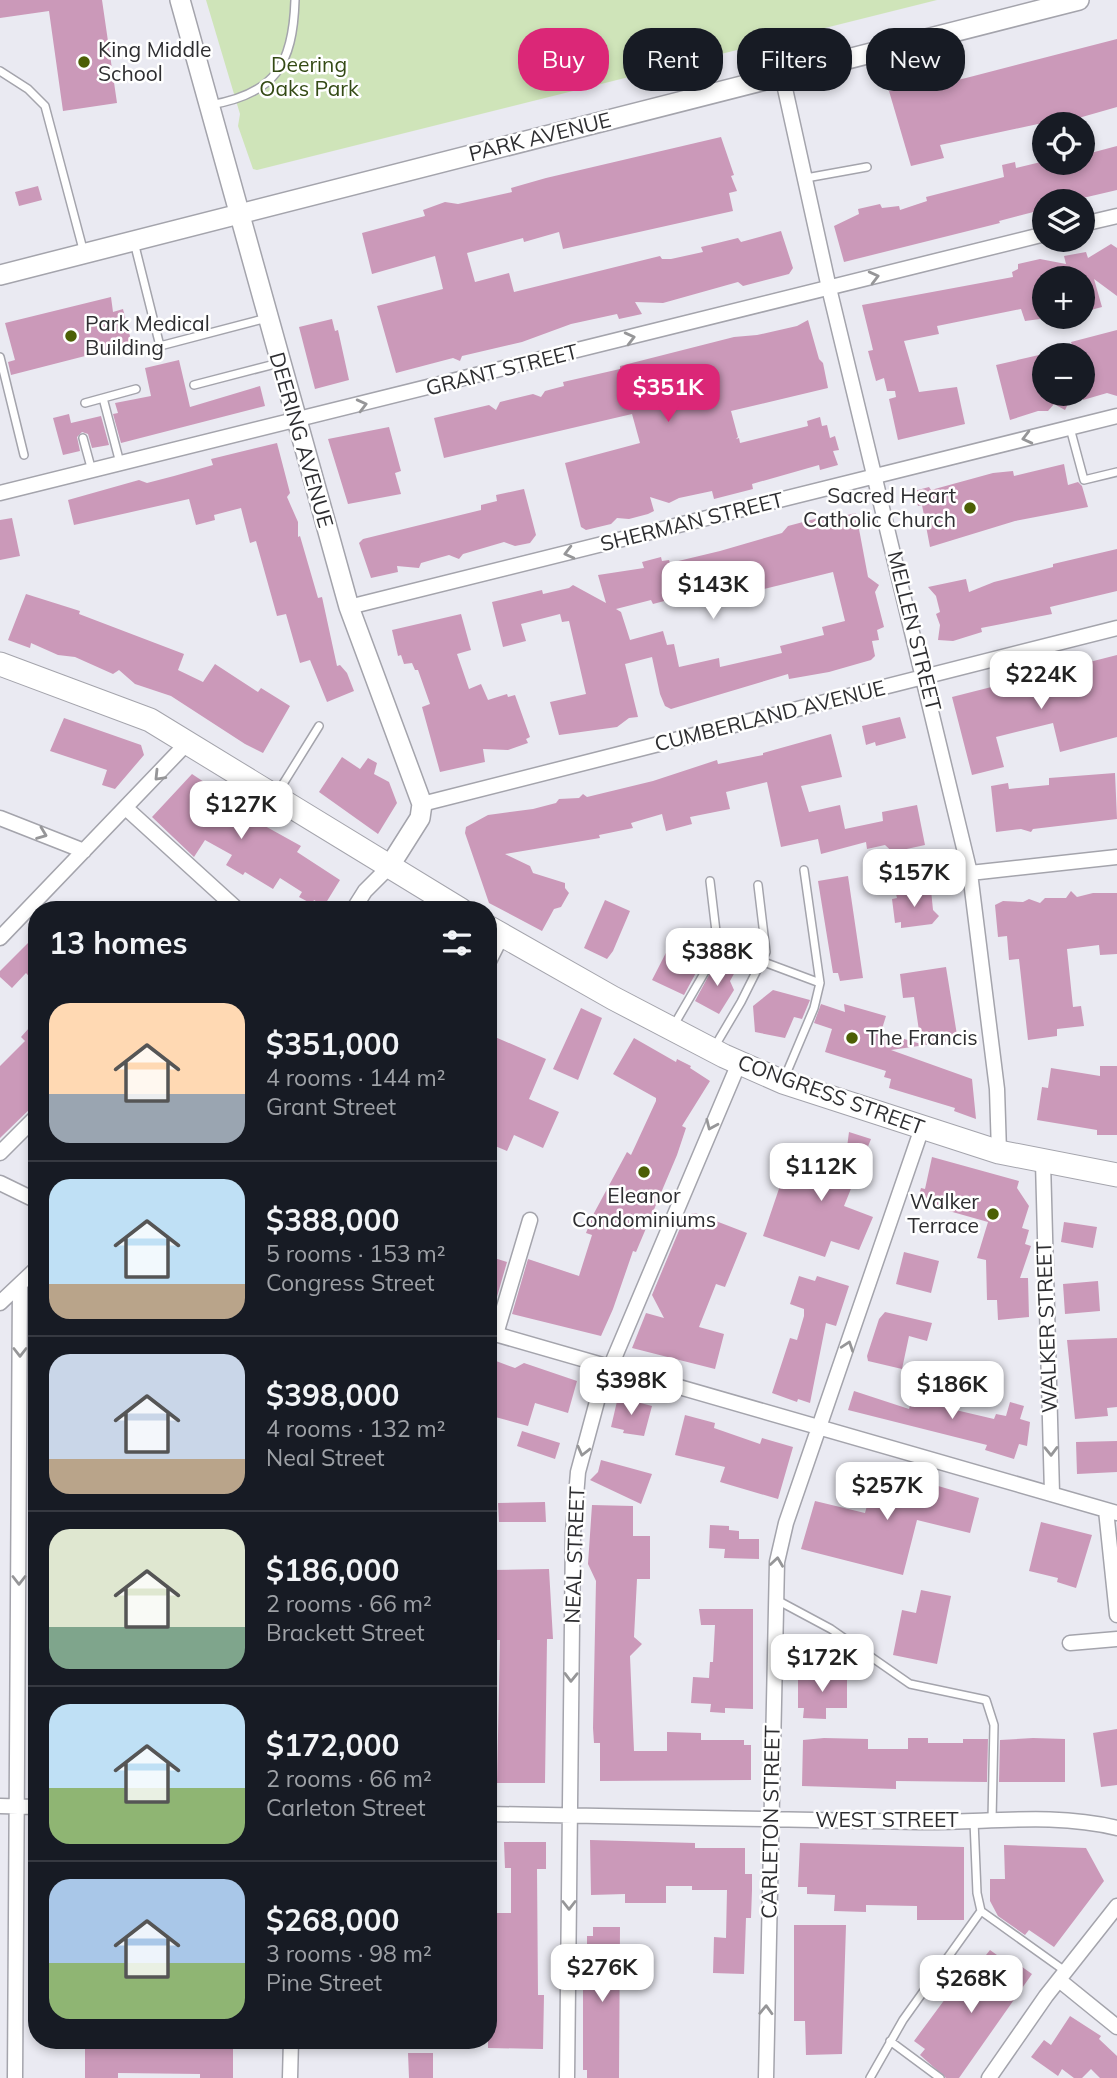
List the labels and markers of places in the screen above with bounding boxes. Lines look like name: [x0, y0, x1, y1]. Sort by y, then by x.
place label: King Middle School: [98, 36, 211, 86]
marker: King Middle School: [76, 54, 92, 70]
place label: Park Medical Building: [85, 310, 210, 360]
marker: Park Medical Building: [63, 328, 79, 344]
pin: $351K: [619, 364, 717, 424]
place label: Sacred Heart Catholic Church: [803, 482, 956, 532]
marker: Sacred Heart Catholic Church: [962, 500, 978, 516]
pin: $143K: [664, 562, 762, 621]
pin: $224K: [992, 652, 1090, 711]
pin: $127K: [192, 782, 290, 841]
pin: $157K: [865, 850, 963, 909]
pin: $388K: [668, 928, 766, 988]
place label: The Francis: [866, 1024, 978, 1050]
marker: The Francis: [844, 1030, 860, 1046]
pin: $112K: [772, 1144, 870, 1203]
marker: Eleanor Condominiums: [636, 1164, 652, 1180]
place label: Eleanor Condominiums: [572, 1182, 716, 1232]
place label: Walker Terrace: [907, 1188, 979, 1238]
marker: Walker Terrace: [985, 1206, 1001, 1222]
pin: $398K: [582, 1358, 680, 1417]
pin: $186K: [903, 1362, 1001, 1421]
pin: $257K: [838, 1462, 936, 1522]
pin: $172K: [773, 1634, 871, 1694]
pin: $276K: [553, 1944, 651, 2004]
pin: $268K: [922, 1955, 1020, 2015]

